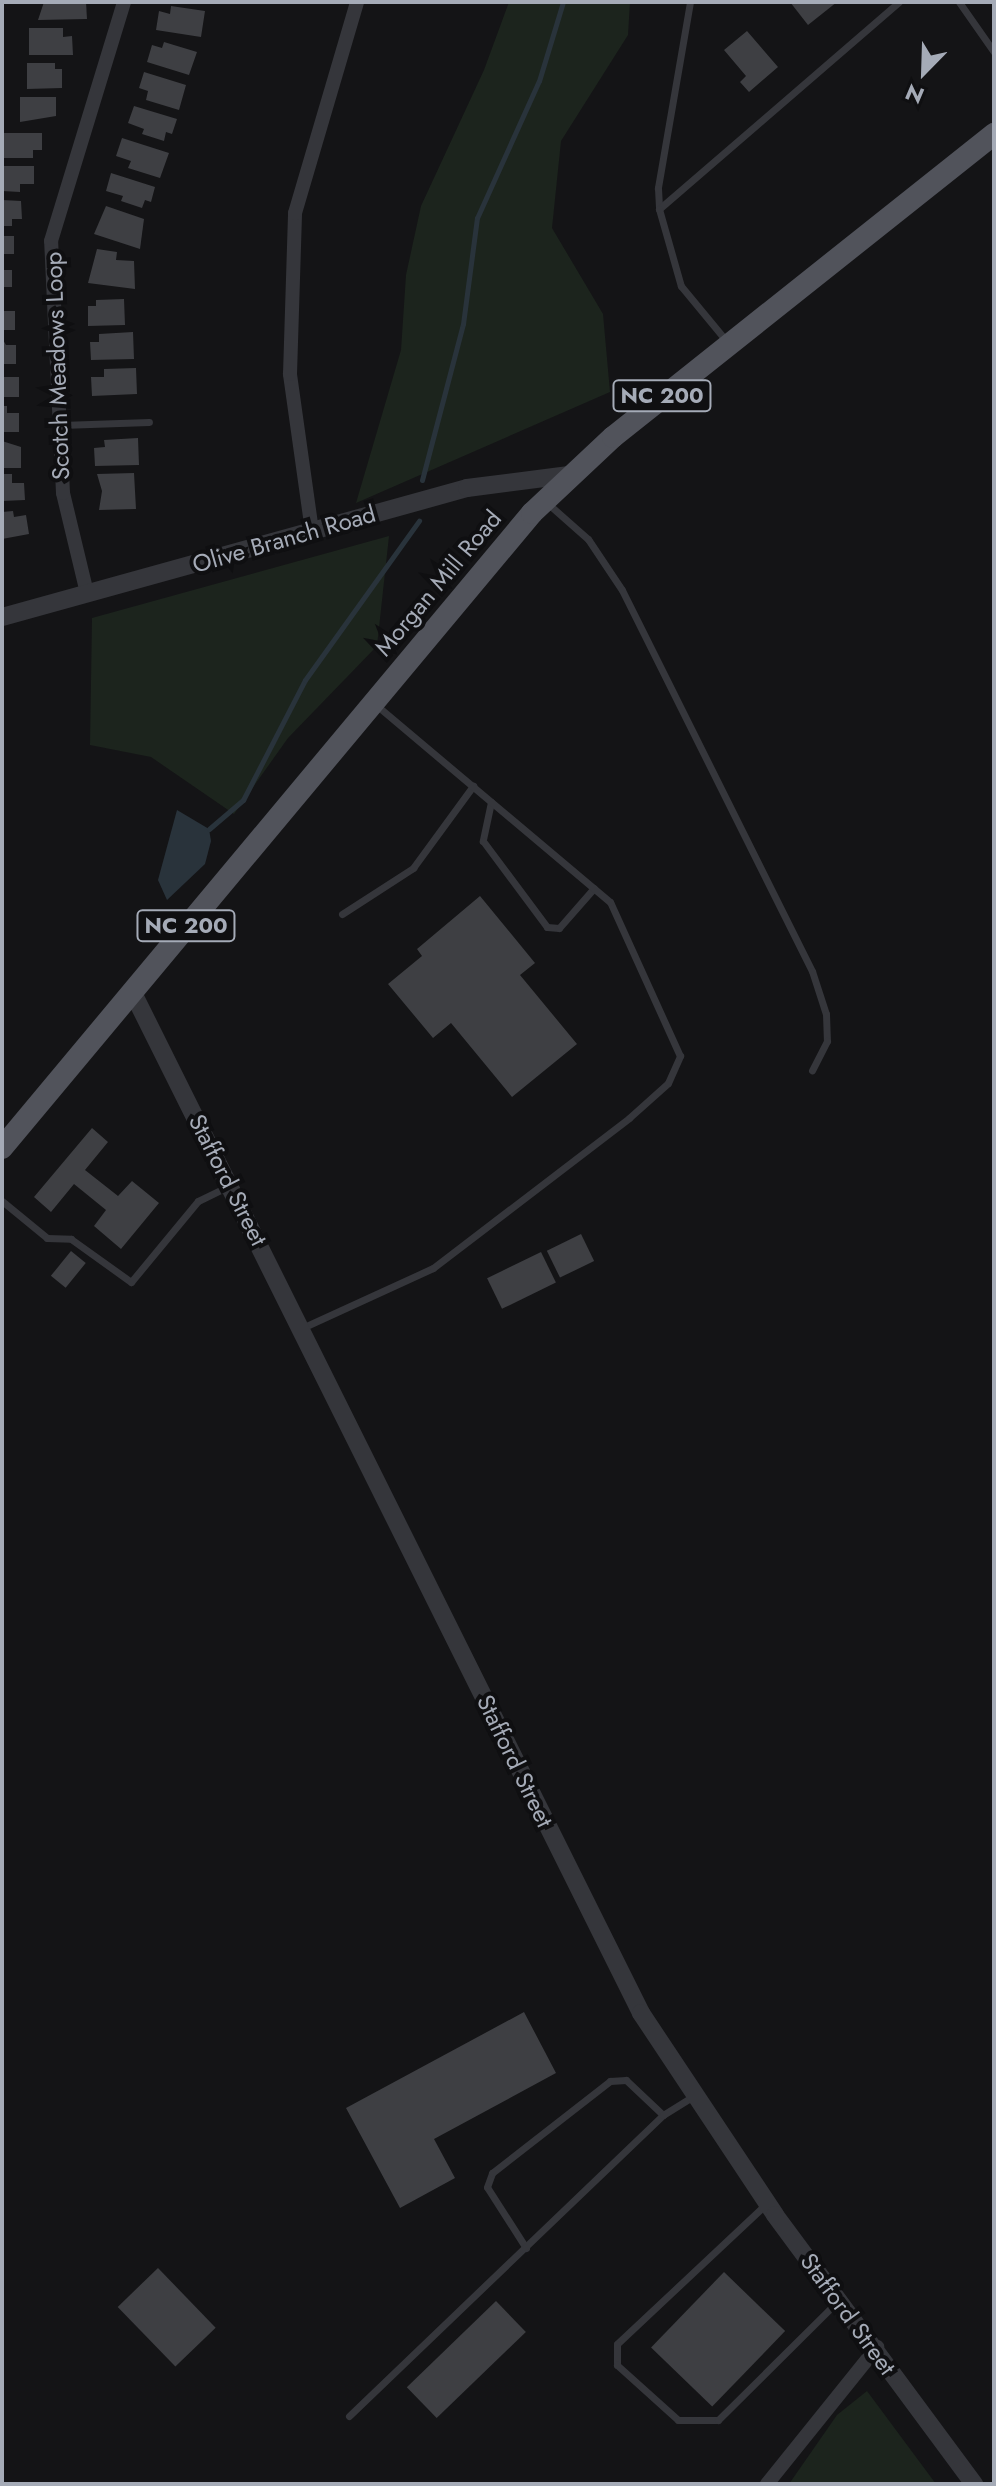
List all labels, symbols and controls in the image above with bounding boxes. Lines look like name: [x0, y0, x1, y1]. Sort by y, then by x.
north arrow: [884, 32, 964, 112]
text: N: [900, 76, 929, 112]
street label: Scotch Meadows Loop: [39, 251, 75, 481]
road number: NC 200: [612, 378, 712, 414]
street label: Olive Branch Road: [189, 499, 379, 579]
street label: Morgan Mill Road: [369, 504, 507, 662]
road number: NC 200: [136, 908, 236, 944]
street label: Stafford Street: [183, 1109, 273, 1251]
street label: Stafford Street: [471, 1690, 559, 1832]
street label: Stafford Street: [794, 2247, 902, 2381]

